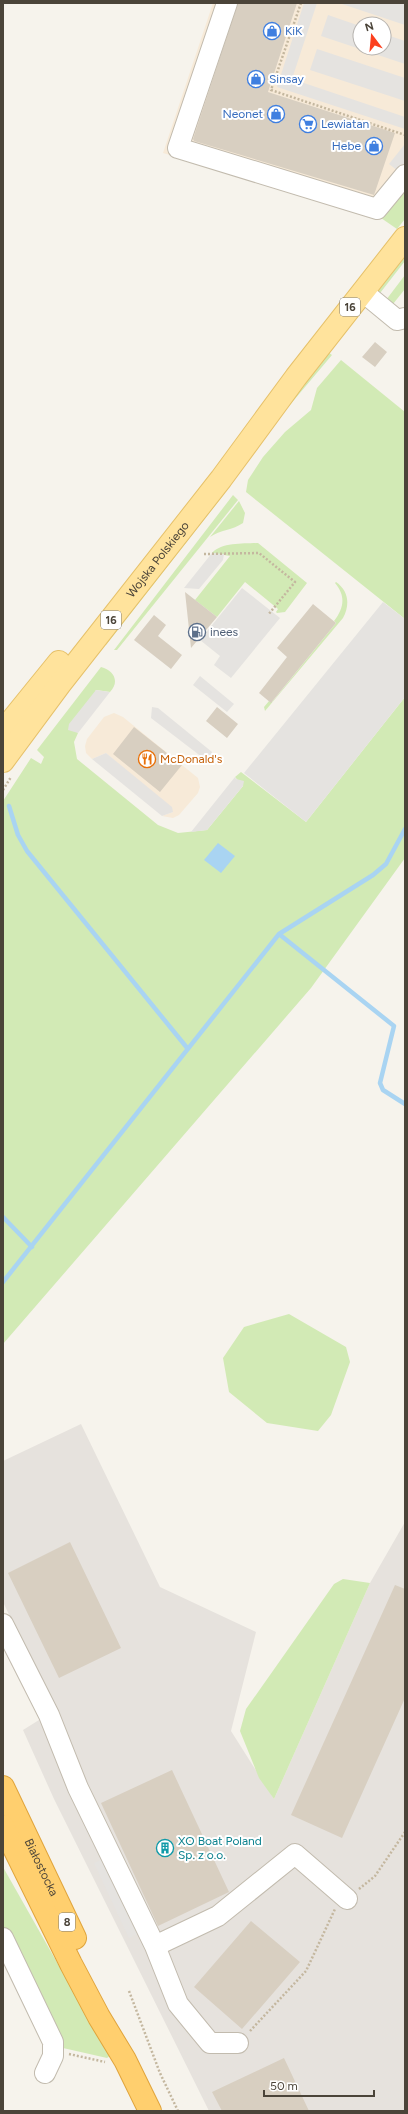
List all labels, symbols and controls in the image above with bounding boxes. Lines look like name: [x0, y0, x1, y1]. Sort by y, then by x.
north arrow: [352, 16, 392, 56]
text: N: [363, 19, 375, 34]
shop icon: KiK: [262, 21, 282, 41]
place label: KiK: [285, 24, 303, 38]
shop icon: Sinsay: [246, 69, 266, 89]
place label: Sinsay: [269, 72, 304, 86]
shop icon: Neonet: [266, 104, 286, 124]
place label: Neonet: [222, 107, 263, 121]
supermarket icon: Lewiatan: [298, 114, 318, 134]
place label: Lewiatan: [321, 117, 370, 131]
shop icon: Hebe: [364, 136, 384, 156]
place label: Hebe: [332, 139, 361, 153]
road number: 16: [340, 298, 360, 316]
street label: Wojska Polskiego: [124, 519, 192, 600]
road number: 16: [101, 611, 121, 629]
fuel station icon: inees: [187, 622, 207, 642]
place label: inees: [210, 625, 239, 639]
restaurant icon: McDonald's: [137, 749, 157, 769]
place label: McDonald's: [160, 752, 223, 766]
place label: XO Boat Poland Sp. z o.o.: [178, 1834, 262, 1862]
street label: Białostocka: [22, 1836, 61, 1898]
building icon: XO Boat Poland Sp. z o.o.: [155, 1838, 175, 1858]
road number: 8: [59, 1913, 75, 1931]
scale bar: [264, 2072, 374, 2098]
text: 50 m: [270, 2079, 298, 2093]

